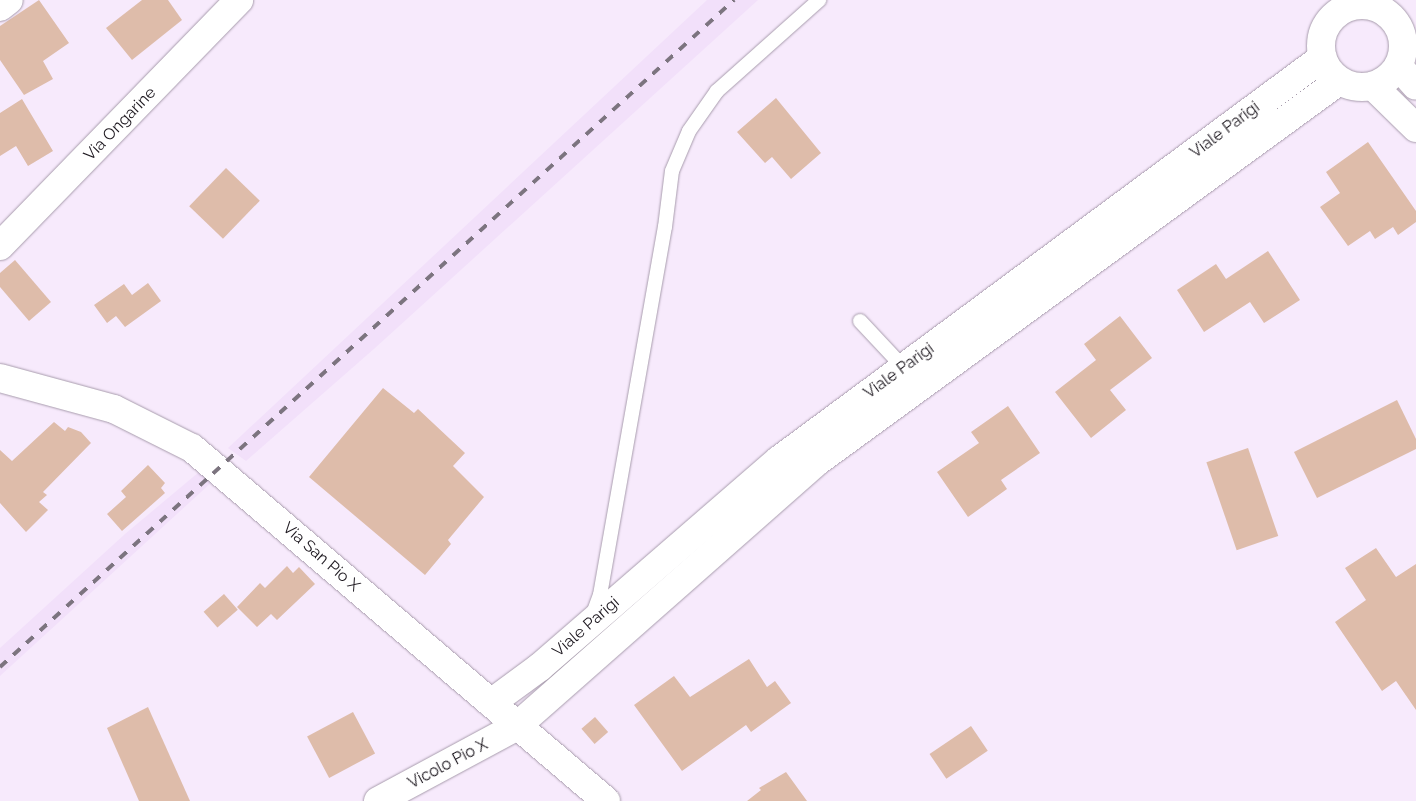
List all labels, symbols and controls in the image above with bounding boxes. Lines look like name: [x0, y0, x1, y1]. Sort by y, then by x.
street label: Via Ongarine: [80, 83, 160, 165]
street label: Viale Parigi: [1186, 98, 1264, 162]
street label: Viale Parigi: [860, 339, 938, 403]
street label: Via San Pio X: [278, 518, 364, 596]
street label: Viale Parigi: [549, 593, 623, 661]
street label: Vicolo Pio X: [405, 735, 491, 793]

